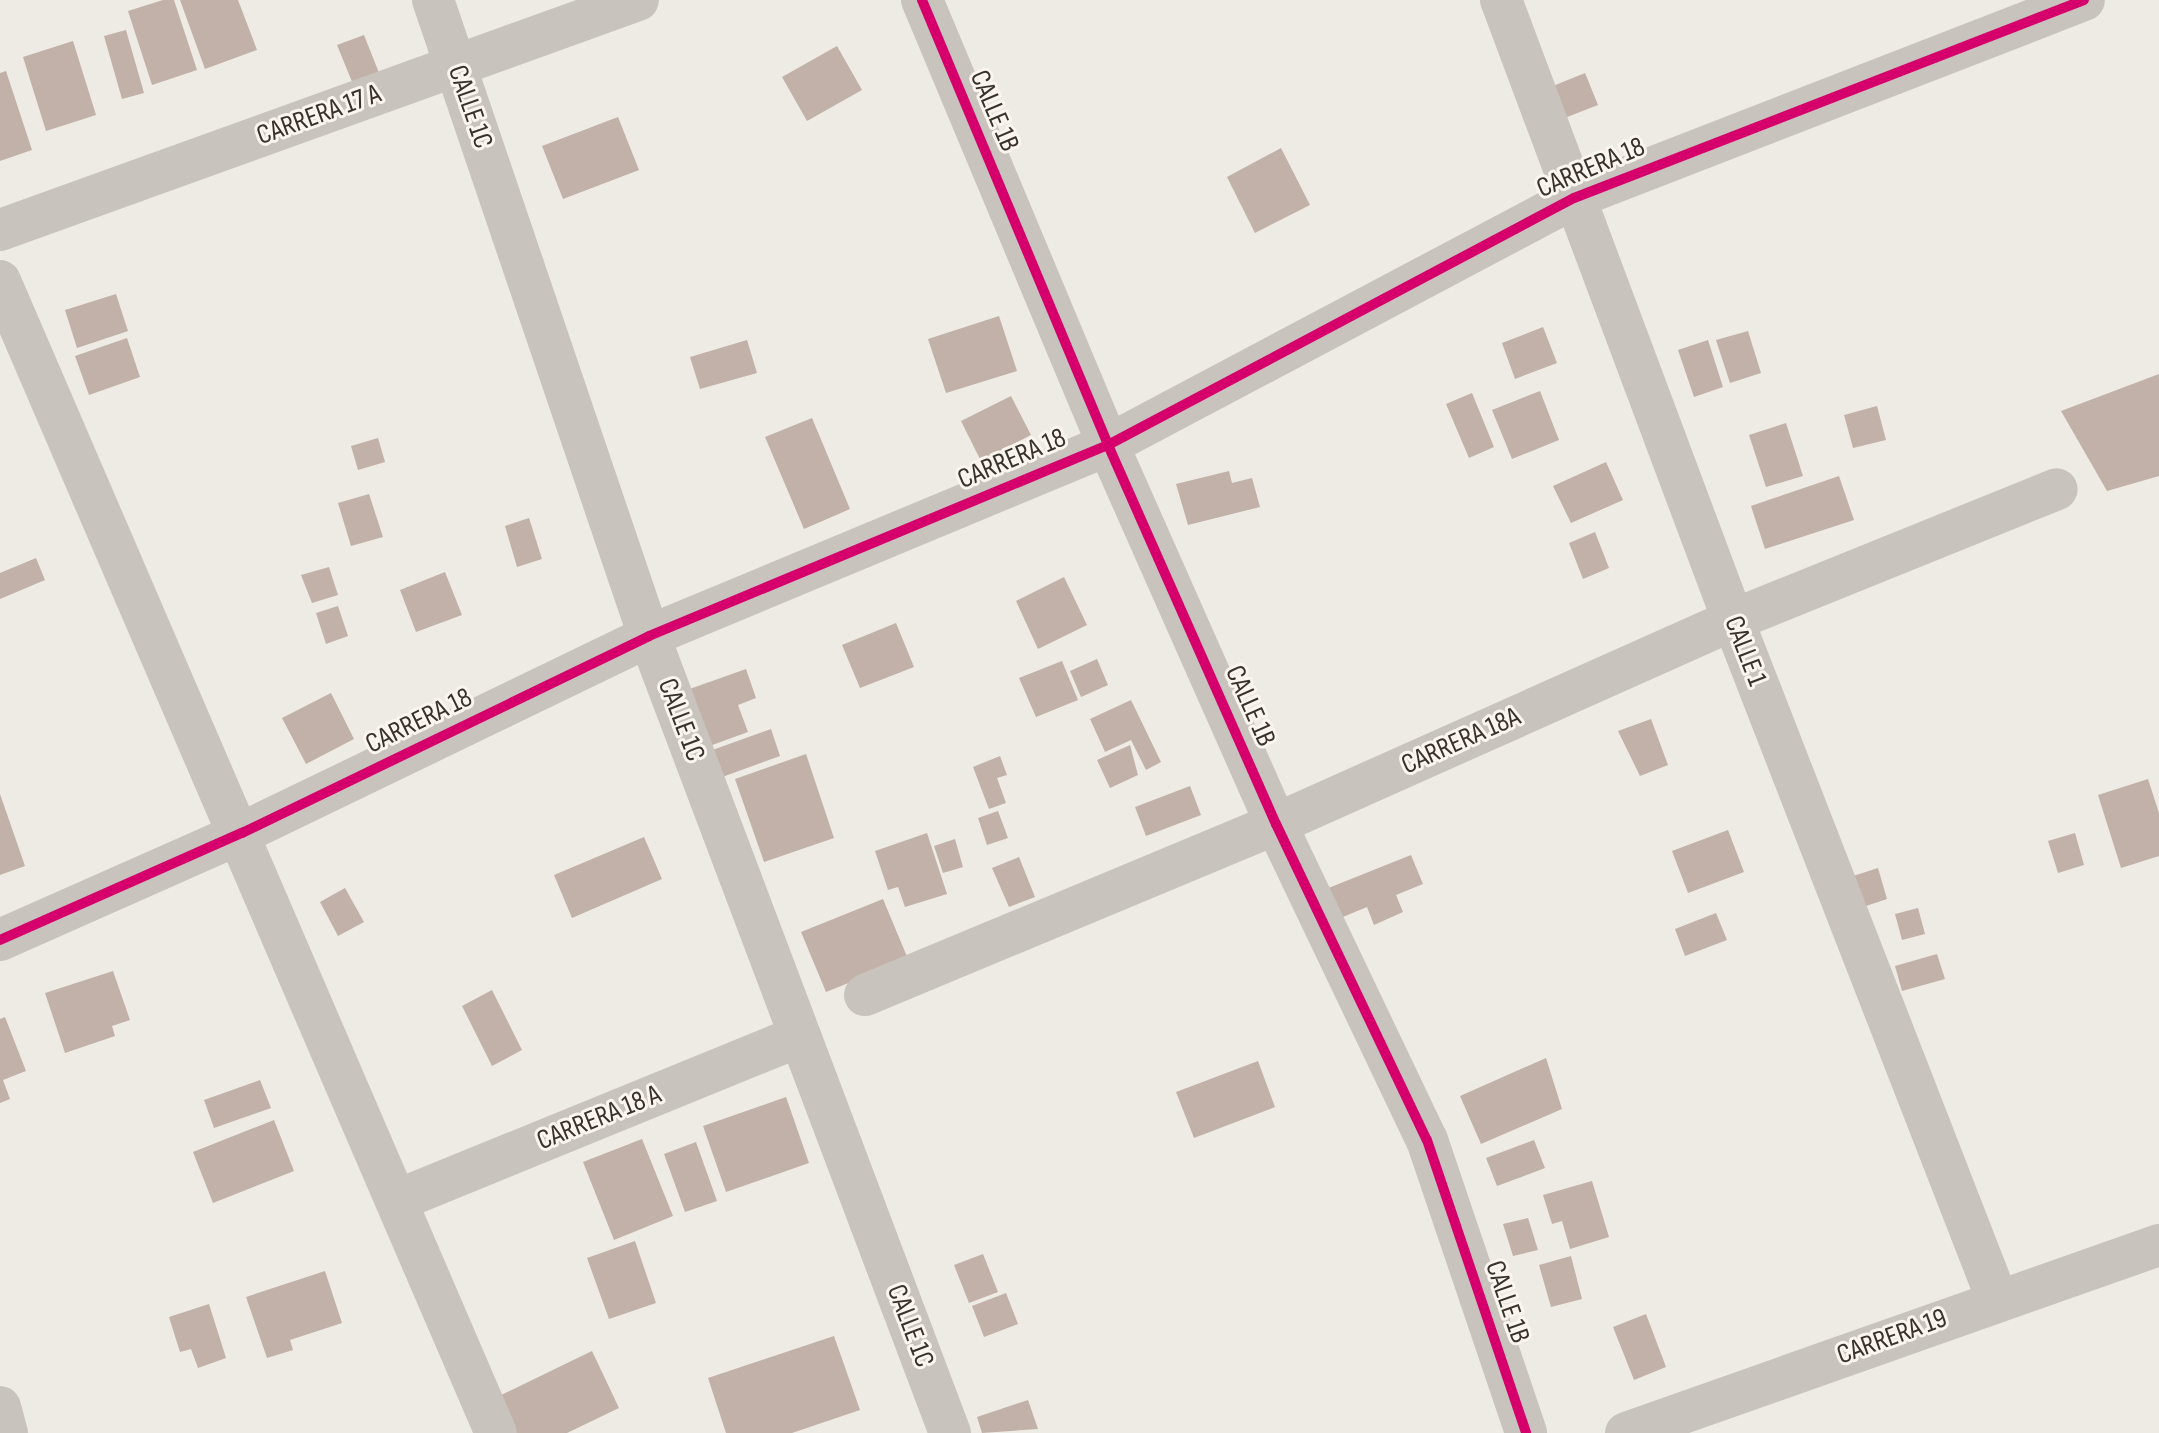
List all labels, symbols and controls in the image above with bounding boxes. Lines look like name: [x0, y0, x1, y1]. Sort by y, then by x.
street label: CALLE 1C: [440, 61, 500, 153]
street label: CALLE 1B: [962, 65, 1026, 157]
street label: CARRERA 17 A: [252, 77, 386, 153]
street label: CARRERA 18: [1532, 130, 1650, 206]
street label: CARRERA 18: [953, 421, 1071, 497]
street label: CALLE 1: [1716, 611, 1774, 691]
street label: CALLE 1B: [1217, 660, 1283, 752]
street label: CALLE 1C: [650, 674, 712, 766]
street label: CARRERA 18: [360, 681, 478, 761]
street label: CARRERA 18A: [1397, 700, 1525, 782]
street label: CARRERA 18 A: [532, 1078, 666, 1158]
street label: CALLE 1B: [1477, 1256, 1537, 1348]
street label: CALLE 1C: [879, 1280, 941, 1372]
street label: CARRERA 19: [1833, 1302, 1951, 1372]

